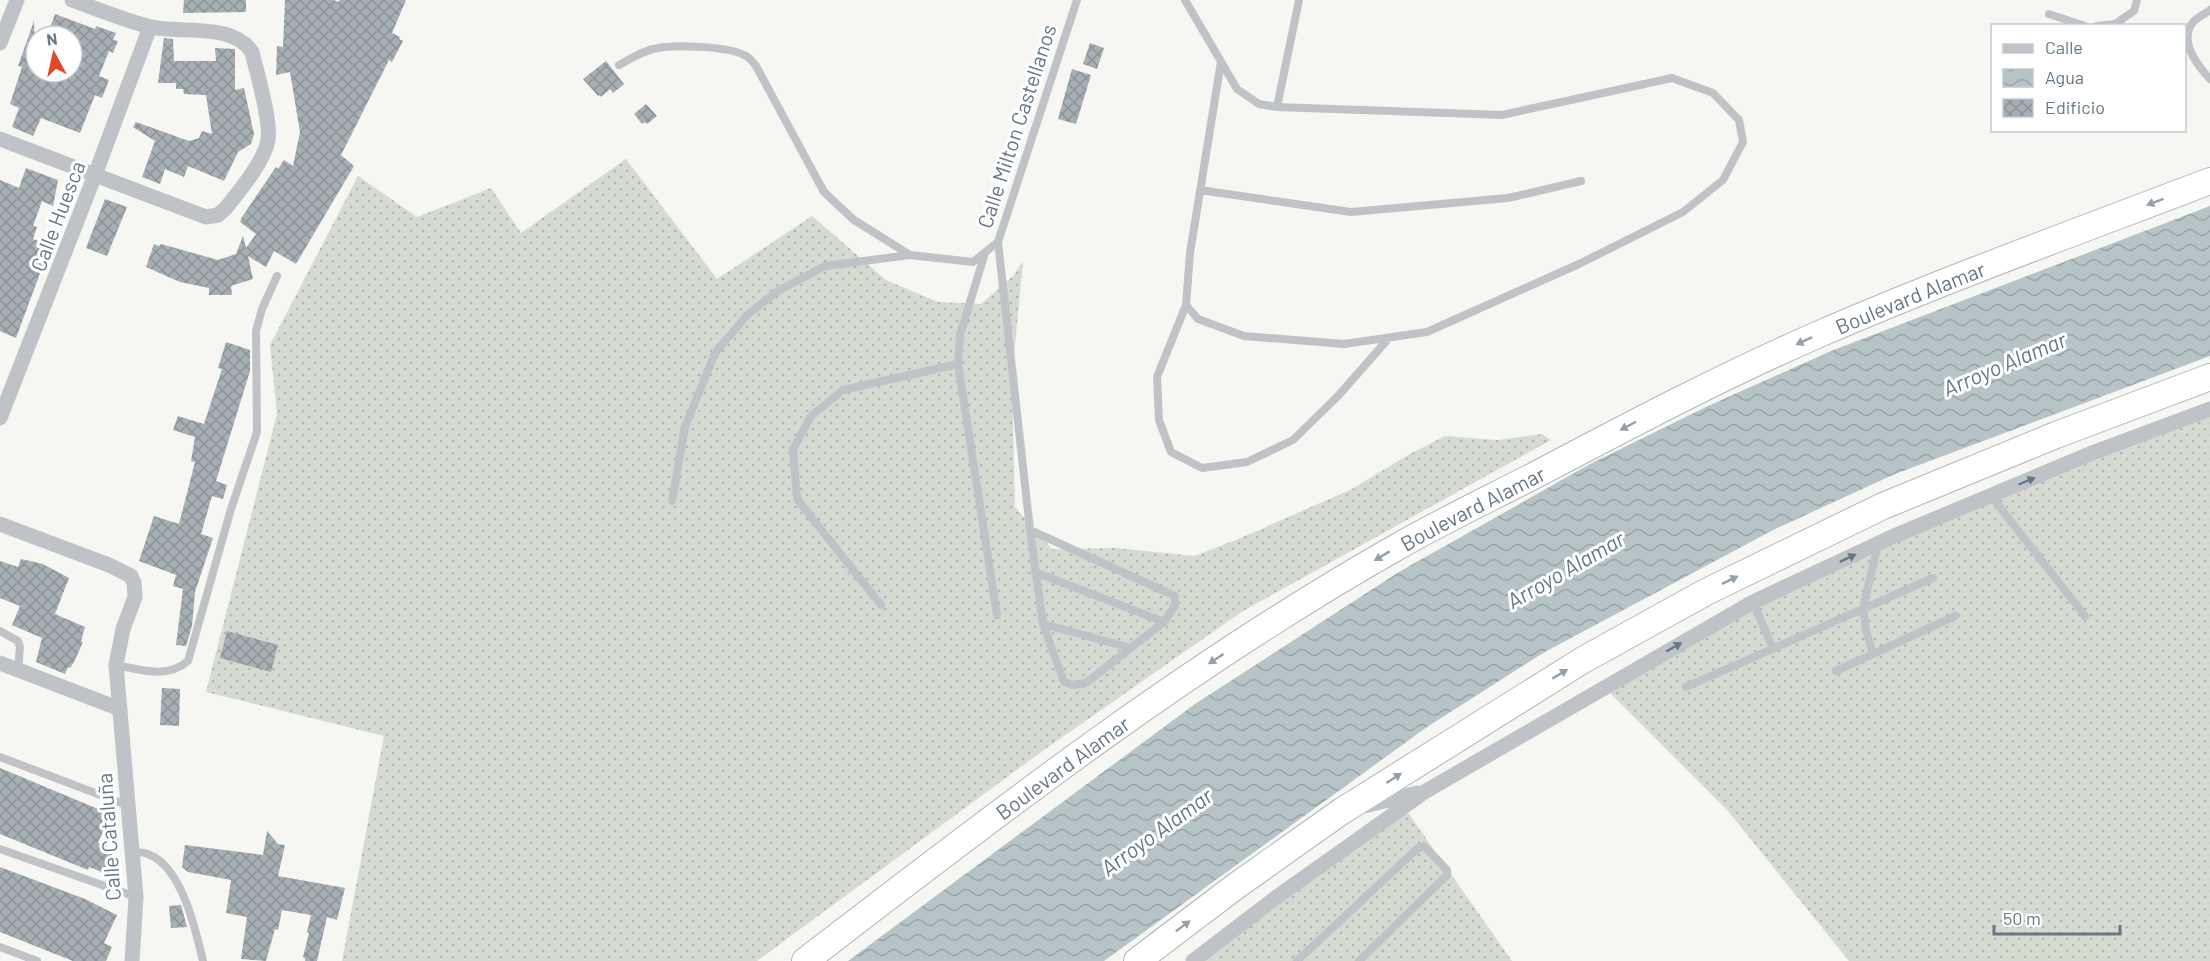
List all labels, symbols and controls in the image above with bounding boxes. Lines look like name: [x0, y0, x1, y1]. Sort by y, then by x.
street label: Calle Milton Castellanos: [971, 21, 1061, 231]
north arrow: [24, 24, 84, 84]
legend: [1991, 24, 2186, 132]
text: N: [45, 29, 58, 49]
text: Calle: [2045, 36, 2083, 58]
text: Agua: [2045, 66, 2084, 88]
text: Edificio: [2045, 96, 2105, 118]
street label: Calle Huesca: [25, 157, 89, 275]
one-way arrow: [2146, 197, 2164, 207]
street label: Boulevard Alamar: [1831, 255, 1989, 338]
water label: Arroyo Alamar: [1938, 325, 2071, 401]
one-way arrow: [1795, 337, 1812, 346]
one-way arrow: [1619, 421, 1636, 431]
street label: Boulevard Alamar: [1395, 460, 1549, 555]
one-way arrow: [2018, 476, 2036, 486]
water label: Arroyo Alamar: [1502, 524, 1630, 613]
one-way arrow: [1373, 551, 1390, 562]
one-way arrow: [1839, 553, 1856, 562]
one-way arrow: [1722, 576, 1739, 585]
one-way arrow: [1666, 642, 1683, 652]
one-way arrow: [1208, 653, 1224, 664]
one-way arrow: [1552, 669, 1568, 680]
street label: Boulevard Alamar: [990, 710, 1134, 824]
street label: Calle Cataluña: [91, 772, 125, 902]
one-way arrow: [1386, 772, 1402, 783]
water label: Arroyo Alamar: [1095, 781, 1218, 880]
scale bar: [1994, 898, 2120, 936]
text: 50 m: [2003, 907, 2041, 929]
one-way arrow: [1175, 920, 1191, 932]

